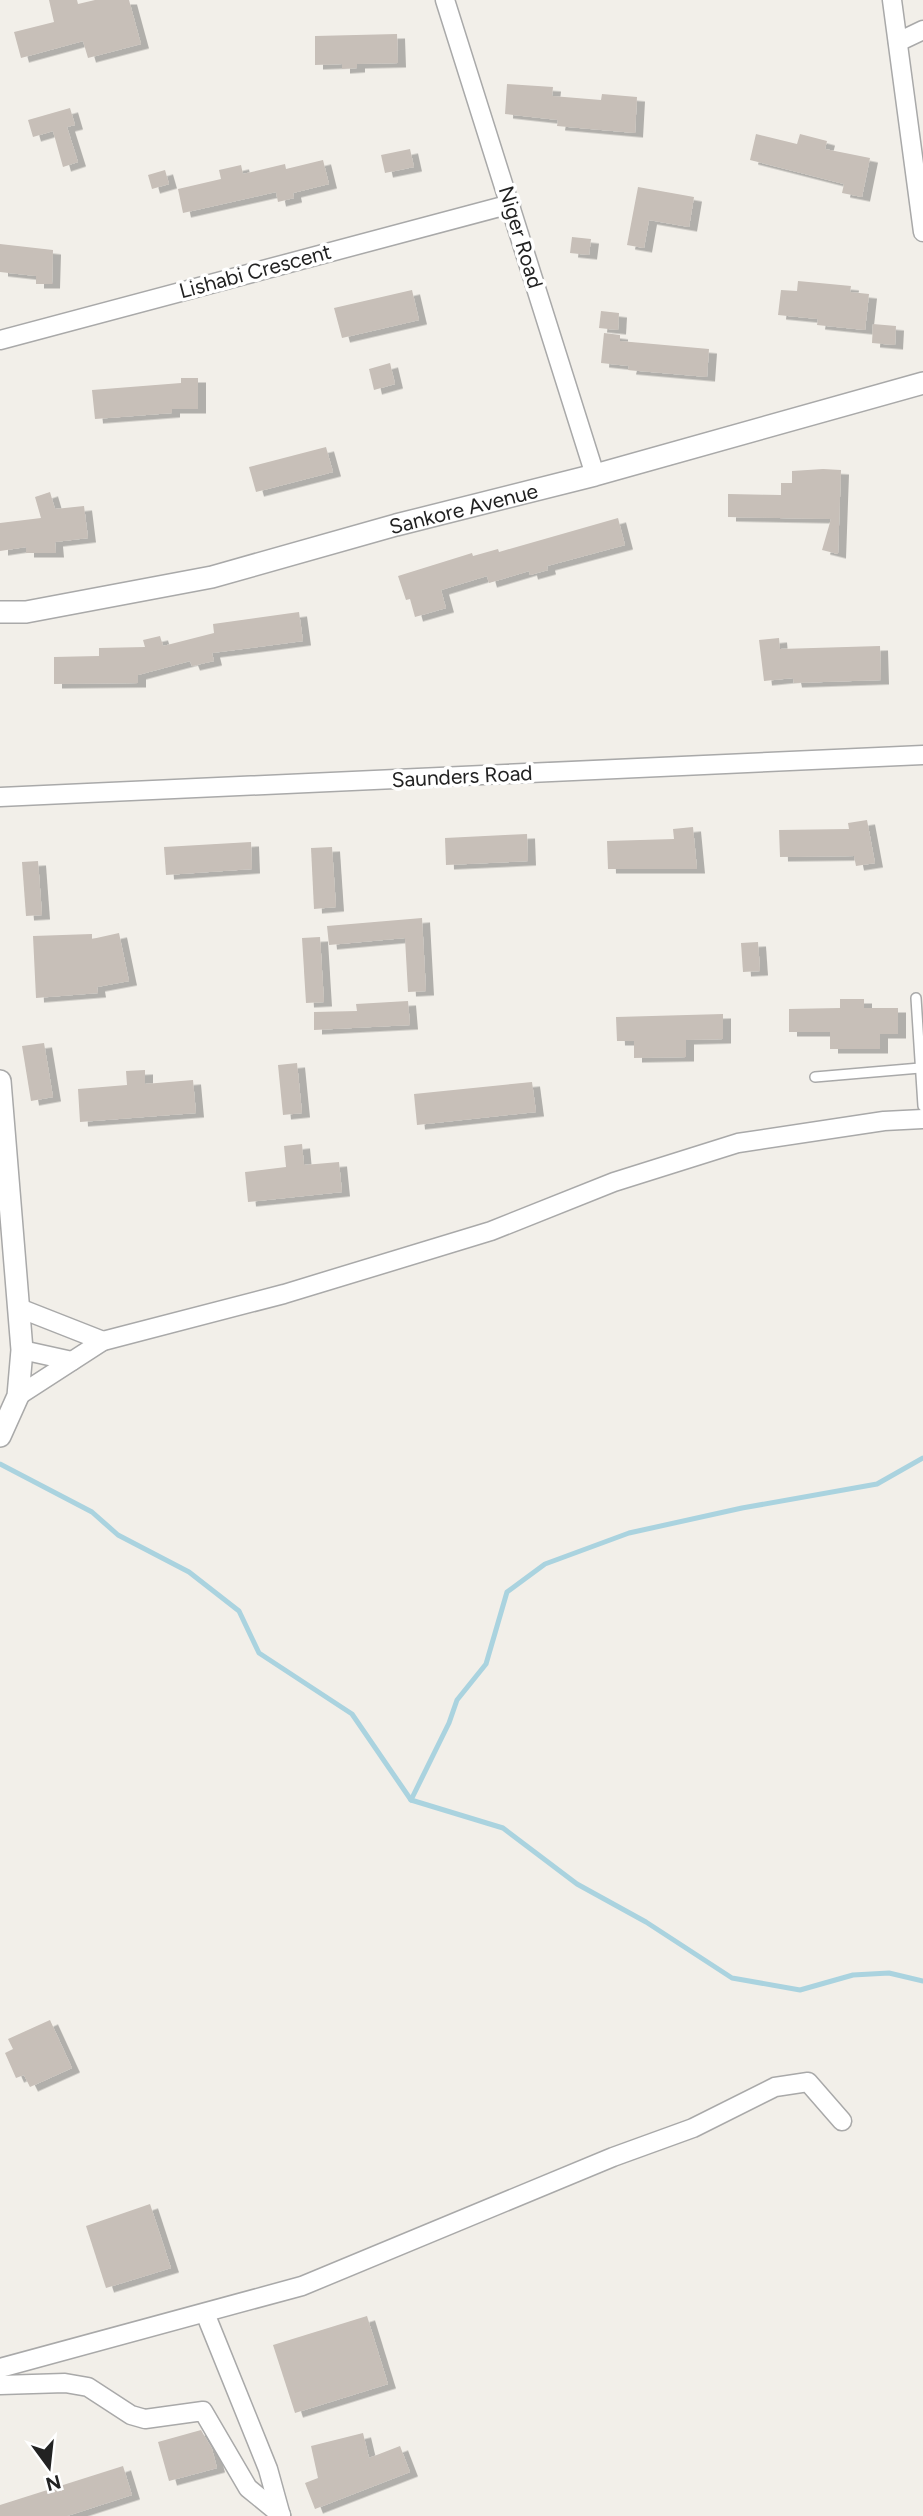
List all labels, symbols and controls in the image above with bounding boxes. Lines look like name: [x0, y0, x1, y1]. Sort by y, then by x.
street label: Niger Road: [494, 183, 548, 291]
street label: Lishabi Crescent: [176, 239, 334, 303]
street label: Sankore Avenue: [386, 477, 540, 539]
street label: Saunders Road: [391, 760, 533, 792]
north arrow: [14, 2432, 84, 2502]
text: N: [43, 2470, 63, 2496]

